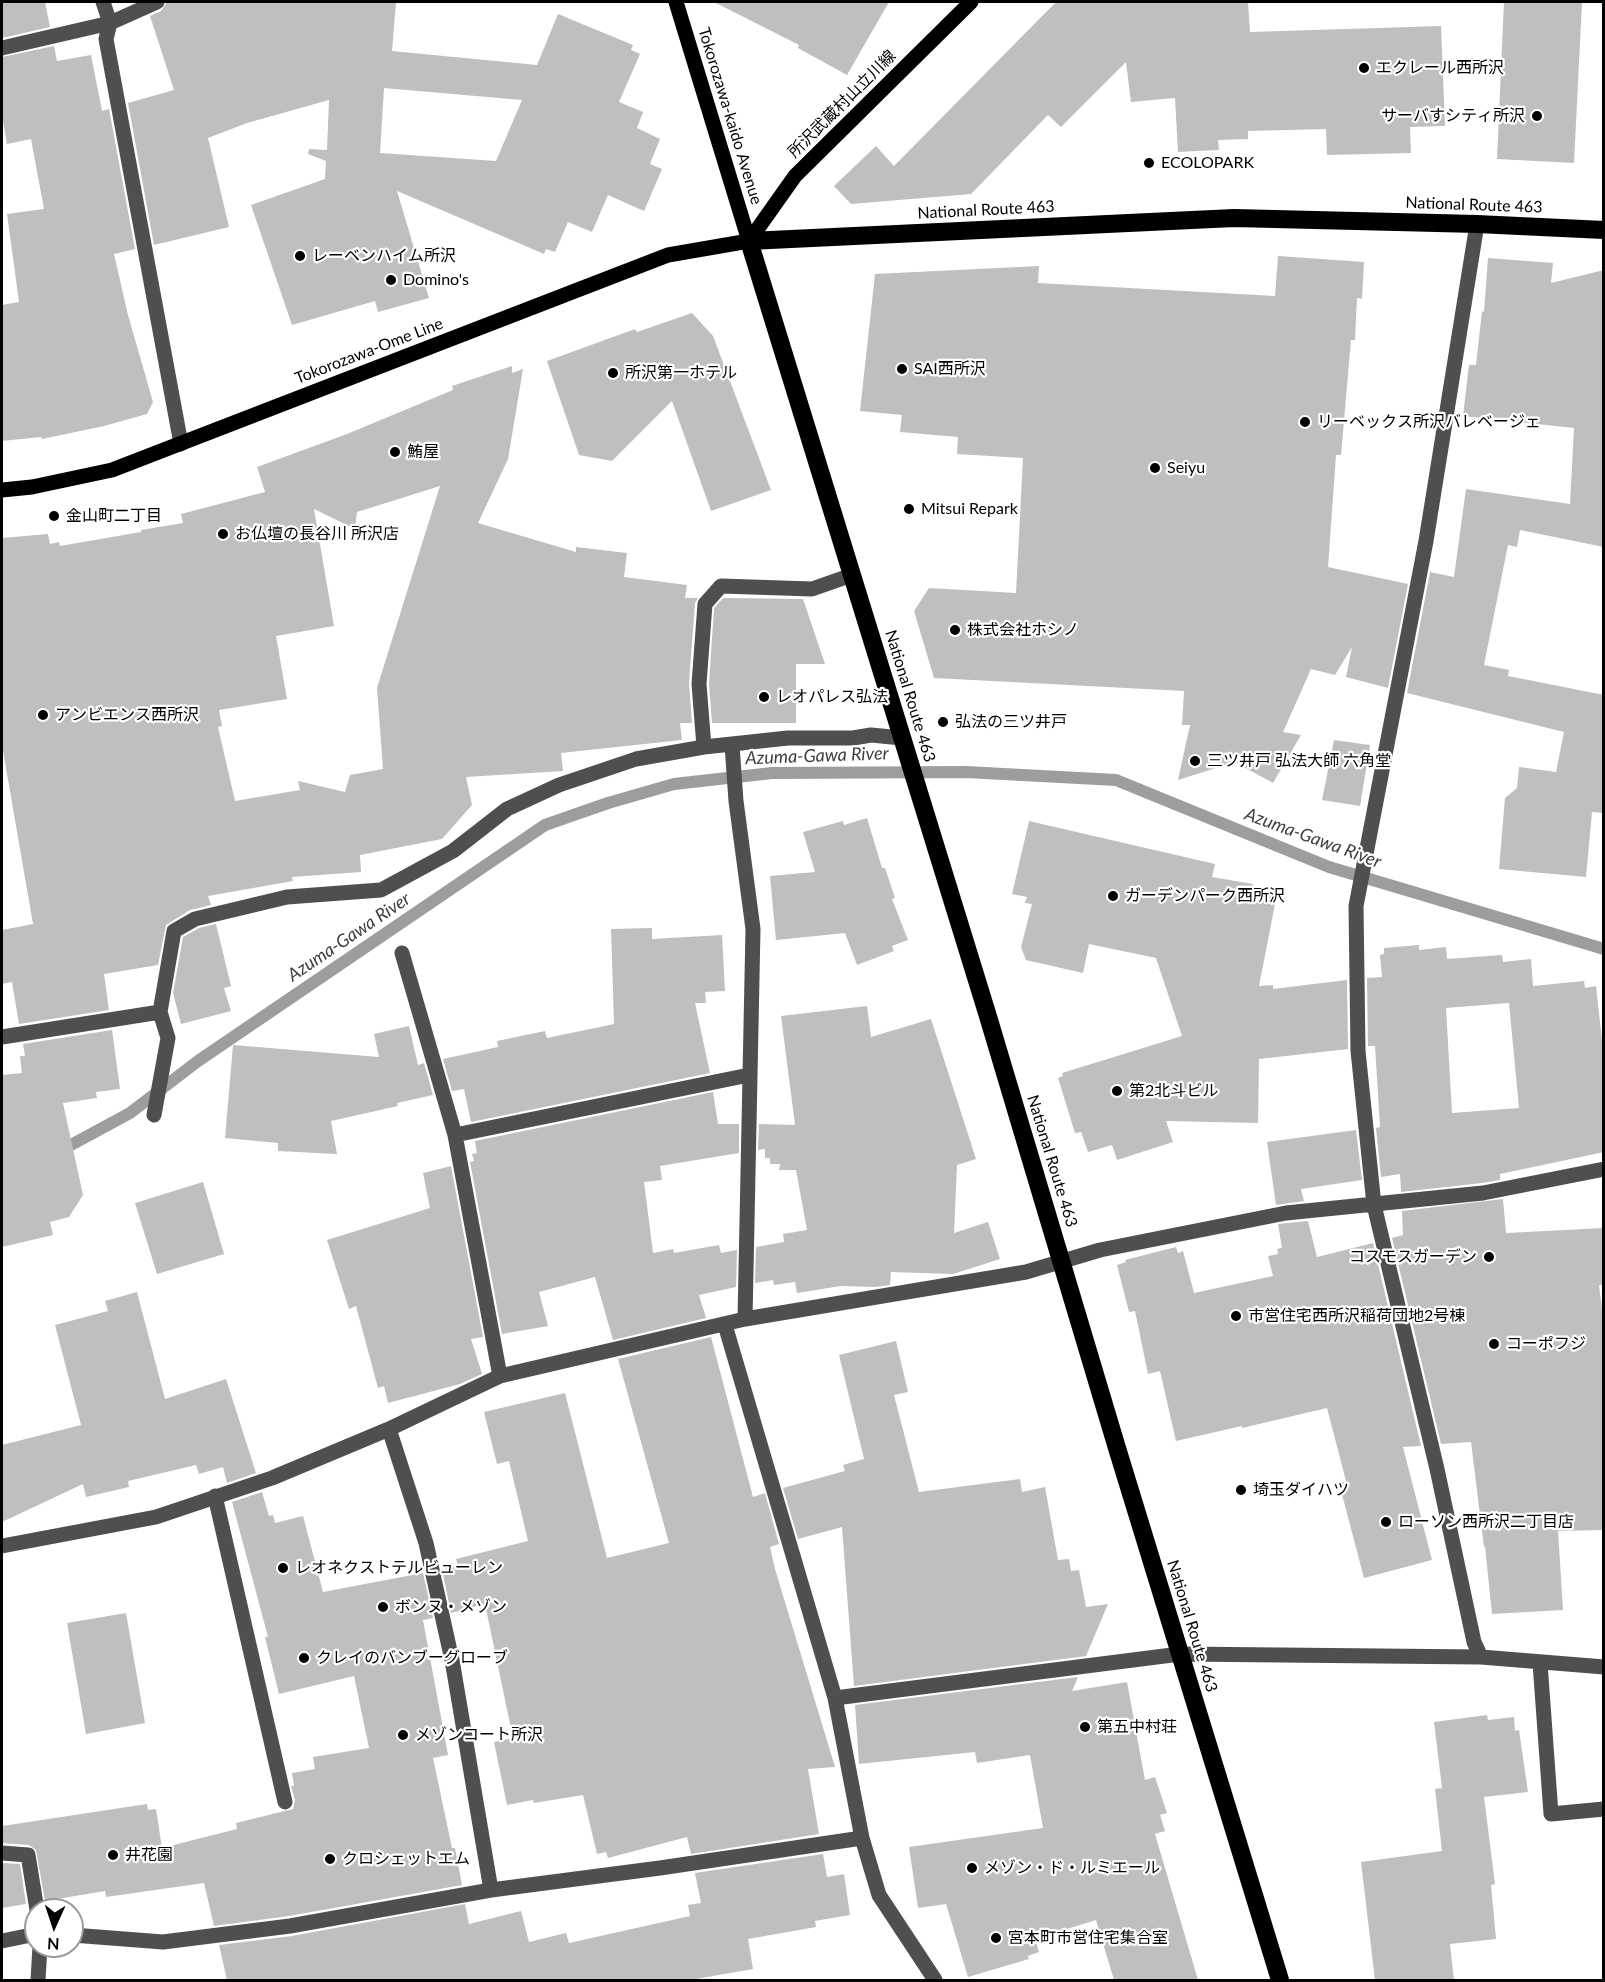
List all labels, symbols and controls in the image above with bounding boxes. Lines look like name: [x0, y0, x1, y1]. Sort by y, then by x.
street label: Tokorozawa-kaido Avenue: [694, 25, 766, 207]
street label: 所沢武蔵村山立川線: [784, 46, 900, 162]
place label: エクレール西所沢: [1376, 58, 1504, 78]
marker: エクレール西所沢: [1357, 61, 1371, 75]
place label: サーバすシティ所沢: [1381, 106, 1525, 126]
marker: サーバすシティ所沢: [1530, 109, 1544, 123]
place label: ECOLOPARK: [1161, 153, 1254, 173]
marker: ECOLOPARK: [1142, 156, 1156, 170]
street label: National Route 463: [1405, 193, 1543, 217]
street label: National Route 463: [917, 197, 1055, 223]
place label: レーベンハイム所沢: [312, 246, 456, 266]
marker: レーベンハイム所沢: [293, 249, 307, 263]
place label: Domino's: [403, 270, 469, 290]
marker: Domino's: [384, 273, 398, 287]
street label: Tokorozawa-Ome Line: [292, 314, 446, 388]
place label: SAI西所沢: [914, 359, 986, 379]
marker: SAI西所沢: [895, 362, 909, 376]
place label: 所沢第一ホテル: [625, 363, 737, 383]
marker: 所沢第一ホテル: [606, 366, 620, 380]
place label: リーベックス所沢バレベージェ: [1317, 412, 1541, 432]
marker: リーベックス所沢バレベージェ: [1298, 415, 1312, 429]
place label: 鮪屋: [407, 442, 439, 462]
marker: 鮪屋: [388, 445, 402, 459]
place label: Seiyu: [1167, 458, 1205, 478]
marker: Seiyu: [1148, 461, 1162, 475]
place label: Mitsui Repark: [921, 499, 1018, 519]
marker: Mitsui Repark: [902, 502, 916, 516]
place label: 金山町二丁目: [66, 506, 162, 526]
marker: 金山町二丁目: [47, 509, 61, 523]
place label: お仏壇の長谷川 所沢店: [235, 524, 399, 544]
marker: お仏壇の長谷川 所沢店: [216, 527, 230, 541]
place label: 株式会社ホシノ: [967, 620, 1079, 640]
marker: 株式会社ホシノ: [948, 623, 962, 637]
street label: National Route 463: [881, 628, 939, 764]
place label: レオパレス弘法: [776, 687, 888, 707]
marker: レオパレス弘法: [757, 690, 771, 704]
place label: アンビエンス西所沢: [55, 705, 199, 725]
marker: アンビエンス西所沢: [36, 708, 50, 722]
place label: 弘法の三ツ井戸: [955, 712, 1067, 732]
marker: 弘法の三ツ井戸: [936, 715, 950, 729]
water label: Azuma-Gawa River: [745, 743, 889, 769]
place label: 三ツ井戸 弘法大師 六角堂: [1207, 751, 1391, 771]
marker: 三ツ井戸 弘法大師 六角堂: [1188, 754, 1202, 768]
water label: Azuma-Gawa River: [1242, 803, 1384, 873]
place label: ガーデンパーク西所沢: [1125, 886, 1285, 906]
water label: Azuma-Gawa River: [283, 888, 415, 986]
marker: ガーデンパーク西所沢: [1106, 889, 1120, 903]
place label: 第2北斗ビル: [1129, 1081, 1218, 1101]
marker: 第2北斗ビル: [1110, 1084, 1124, 1098]
street label: National Route 463: [1023, 1093, 1081, 1229]
place label: コスモスガーデン: [1349, 1247, 1477, 1267]
marker: コスモスガーデン: [1482, 1250, 1496, 1264]
place label: 市営住宅西所沢稲荷団地2号棟: [1248, 1306, 1465, 1326]
marker: 市営住宅西所沢稲荷団地2号棟: [1229, 1309, 1243, 1323]
place label: コーポフジ: [1506, 1334, 1586, 1354]
marker: コーポフジ: [1487, 1337, 1501, 1351]
place label: 埼玉ダイハツ: [1253, 1480, 1349, 1500]
marker: 埼玉ダイハツ: [1234, 1483, 1248, 1497]
place label: ローソン西所沢二丁目店: [1398, 1512, 1574, 1532]
marker: ローソン西所沢二丁目店: [1379, 1515, 1393, 1529]
place label: レオネクストテルビューレン: [295, 1558, 503, 1578]
street label: National Route 463: [1163, 1558, 1221, 1694]
marker: レオネクストテルビューレン: [276, 1561, 290, 1575]
place label: ボンヌ・メゾン: [395, 1597, 507, 1617]
marker: ボンヌ・メゾン: [376, 1600, 390, 1614]
place label: クレイのバンブーグローブ: [316, 1648, 508, 1668]
marker: クレイのバンブーグローブ: [297, 1651, 311, 1665]
place label: 第五中村荘: [1097, 1717, 1177, 1737]
marker: 第五中村荘: [1078, 1720, 1092, 1734]
place label: メゾンコート所沢: [415, 1725, 543, 1745]
marker: メゾンコート所沢: [396, 1728, 410, 1742]
place label: 井花園: [125, 1845, 173, 1865]
marker: 井花園: [106, 1848, 120, 1862]
place label: クロシェットエム: [342, 1849, 470, 1869]
marker: クロシェットエム: [323, 1852, 337, 1866]
place label: メゾン・ド・ルミエール: [984, 1858, 1160, 1878]
marker: メゾン・ド・ルミエール: [965, 1861, 979, 1875]
north arrow: [24, 1898, 84, 1958]
place label: 宮本町市営住宅集合室: [1008, 1928, 1168, 1948]
marker: 宮本町市営住宅集合室: [989, 1931, 1003, 1945]
text: N: [46, 1935, 60, 1954]

